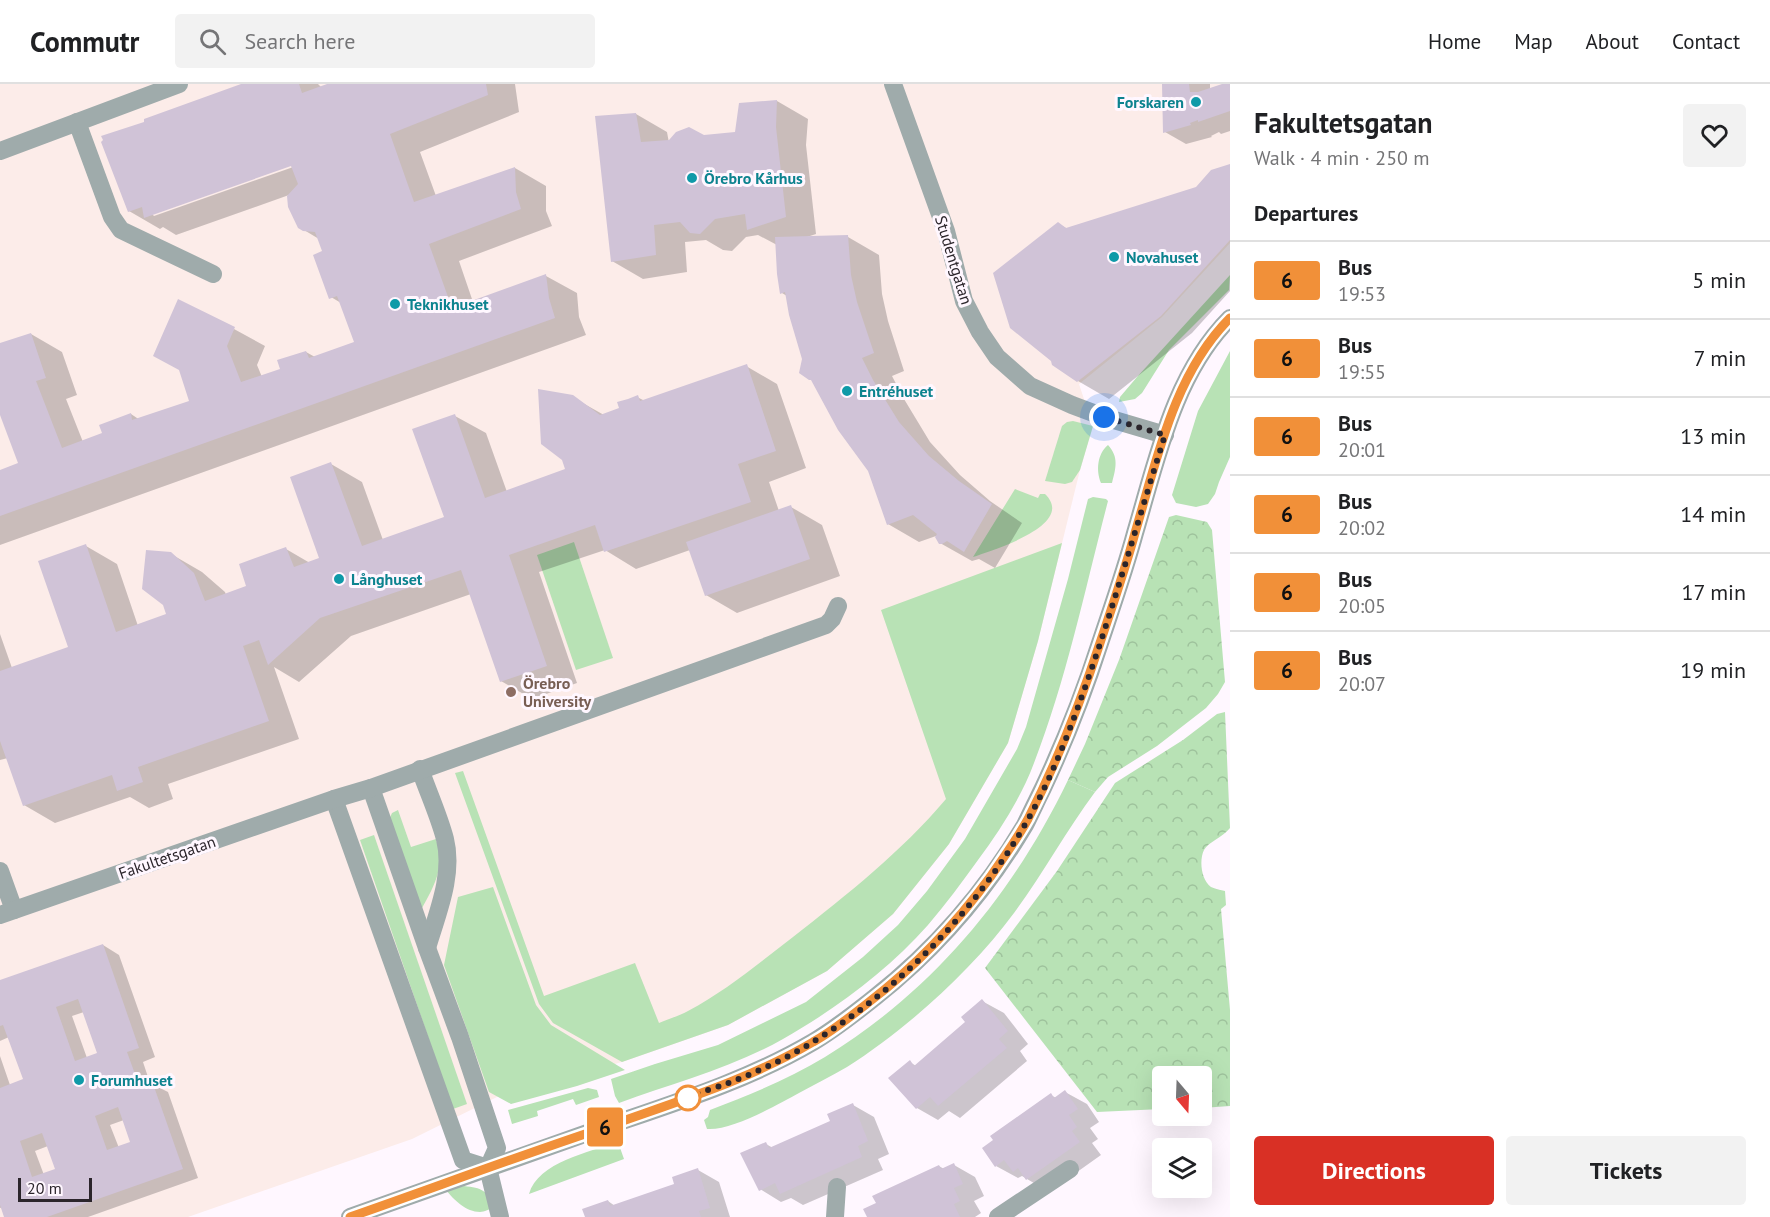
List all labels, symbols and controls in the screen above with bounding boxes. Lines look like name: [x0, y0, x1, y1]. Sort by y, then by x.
search box: [175, 14, 595, 68]
text: Commutr: [30, 23, 139, 60]
icon: search: [196, 25, 229, 58]
text: Search here: [244, 27, 355, 55]
text: Home: [1428, 28, 1481, 55]
text: Map: [1514, 28, 1553, 55]
text: About: [1586, 28, 1639, 55]
text: Contact: [1672, 28, 1740, 55]
place label: Forskaren: [1117, 92, 1184, 112]
marker: Forskaren: [1189, 95, 1203, 109]
text: Fakultetsgatan: [1254, 104, 1432, 141]
button: heart: [1683, 104, 1746, 167]
text: Walk · 4 min · 250 m: [1254, 145, 1430, 171]
place label: Örebro Kårhus: [704, 168, 803, 188]
marker: Örebro Kårhus: [685, 171, 699, 185]
text: Departures: [1254, 199, 1358, 227]
street label: Studentgatan: [931, 213, 977, 307]
place label: Novahuset: [1126, 247, 1199, 267]
marker: Novahuset: [1107, 250, 1121, 264]
text: Bus: [1338, 253, 1372, 281]
text: 5 min: [1692, 266, 1746, 294]
text: 6: [1281, 267, 1293, 294]
text: 19:53: [1338, 281, 1386, 307]
place label: Teknikhuset: [407, 294, 489, 314]
marker: Teknikhuset: [388, 297, 402, 311]
text: Bus: [1338, 331, 1372, 359]
text: 7 min: [1694, 344, 1746, 372]
text: 6: [1281, 345, 1293, 372]
text: 19:55: [1338, 359, 1386, 385]
place label: Entréhuset: [859, 381, 934, 401]
marker: Entréhuset: [840, 384, 854, 398]
your location: [1089, 402, 1119, 432]
text: Bus: [1338, 409, 1372, 437]
text: 13 min: [1680, 422, 1746, 450]
text: 6: [1281, 423, 1293, 450]
text: 20:01: [1338, 437, 1386, 463]
text: Bus: [1338, 487, 1372, 515]
text: 14 min: [1680, 500, 1746, 528]
text: 6: [1281, 501, 1293, 528]
text: 20:02: [1338, 515, 1386, 541]
text: Bus: [1338, 565, 1372, 593]
place label: Långhuset: [351, 569, 423, 589]
marker: Långhuset: [332, 572, 346, 586]
text: 17 min: [1682, 578, 1746, 606]
text: 6: [1281, 579, 1293, 606]
text: 20:05: [1338, 593, 1386, 619]
text: Bus: [1338, 643, 1372, 671]
text: 19 min: [1680, 656, 1746, 684]
text: 6: [1281, 657, 1293, 684]
text: 20:07: [1338, 671, 1386, 697]
place label: Örebro University: [523, 673, 592, 711]
marker: Örebro University: [504, 685, 518, 699]
street label: Fakultetsgatan: [116, 831, 218, 883]
north arrow: [1152, 1066, 1212, 1126]
map controls: [1152, 1066, 1212, 1198]
place label: Forumhuset: [91, 1070, 173, 1090]
marker: Forumhuset: [72, 1073, 86, 1087]
unlabelled marker: [675, 1085, 701, 1111]
line badge: 6: [586, 1108, 624, 1146]
text: 6: [599, 1114, 611, 1141]
button: Directions: [1254, 1136, 1494, 1205]
button: Tickets: [1506, 1136, 1746, 1205]
button: layers: [1152, 1138, 1212, 1198]
scale bar: [18, 1175, 92, 1202]
text: 20 m: [27, 1178, 62, 1198]

